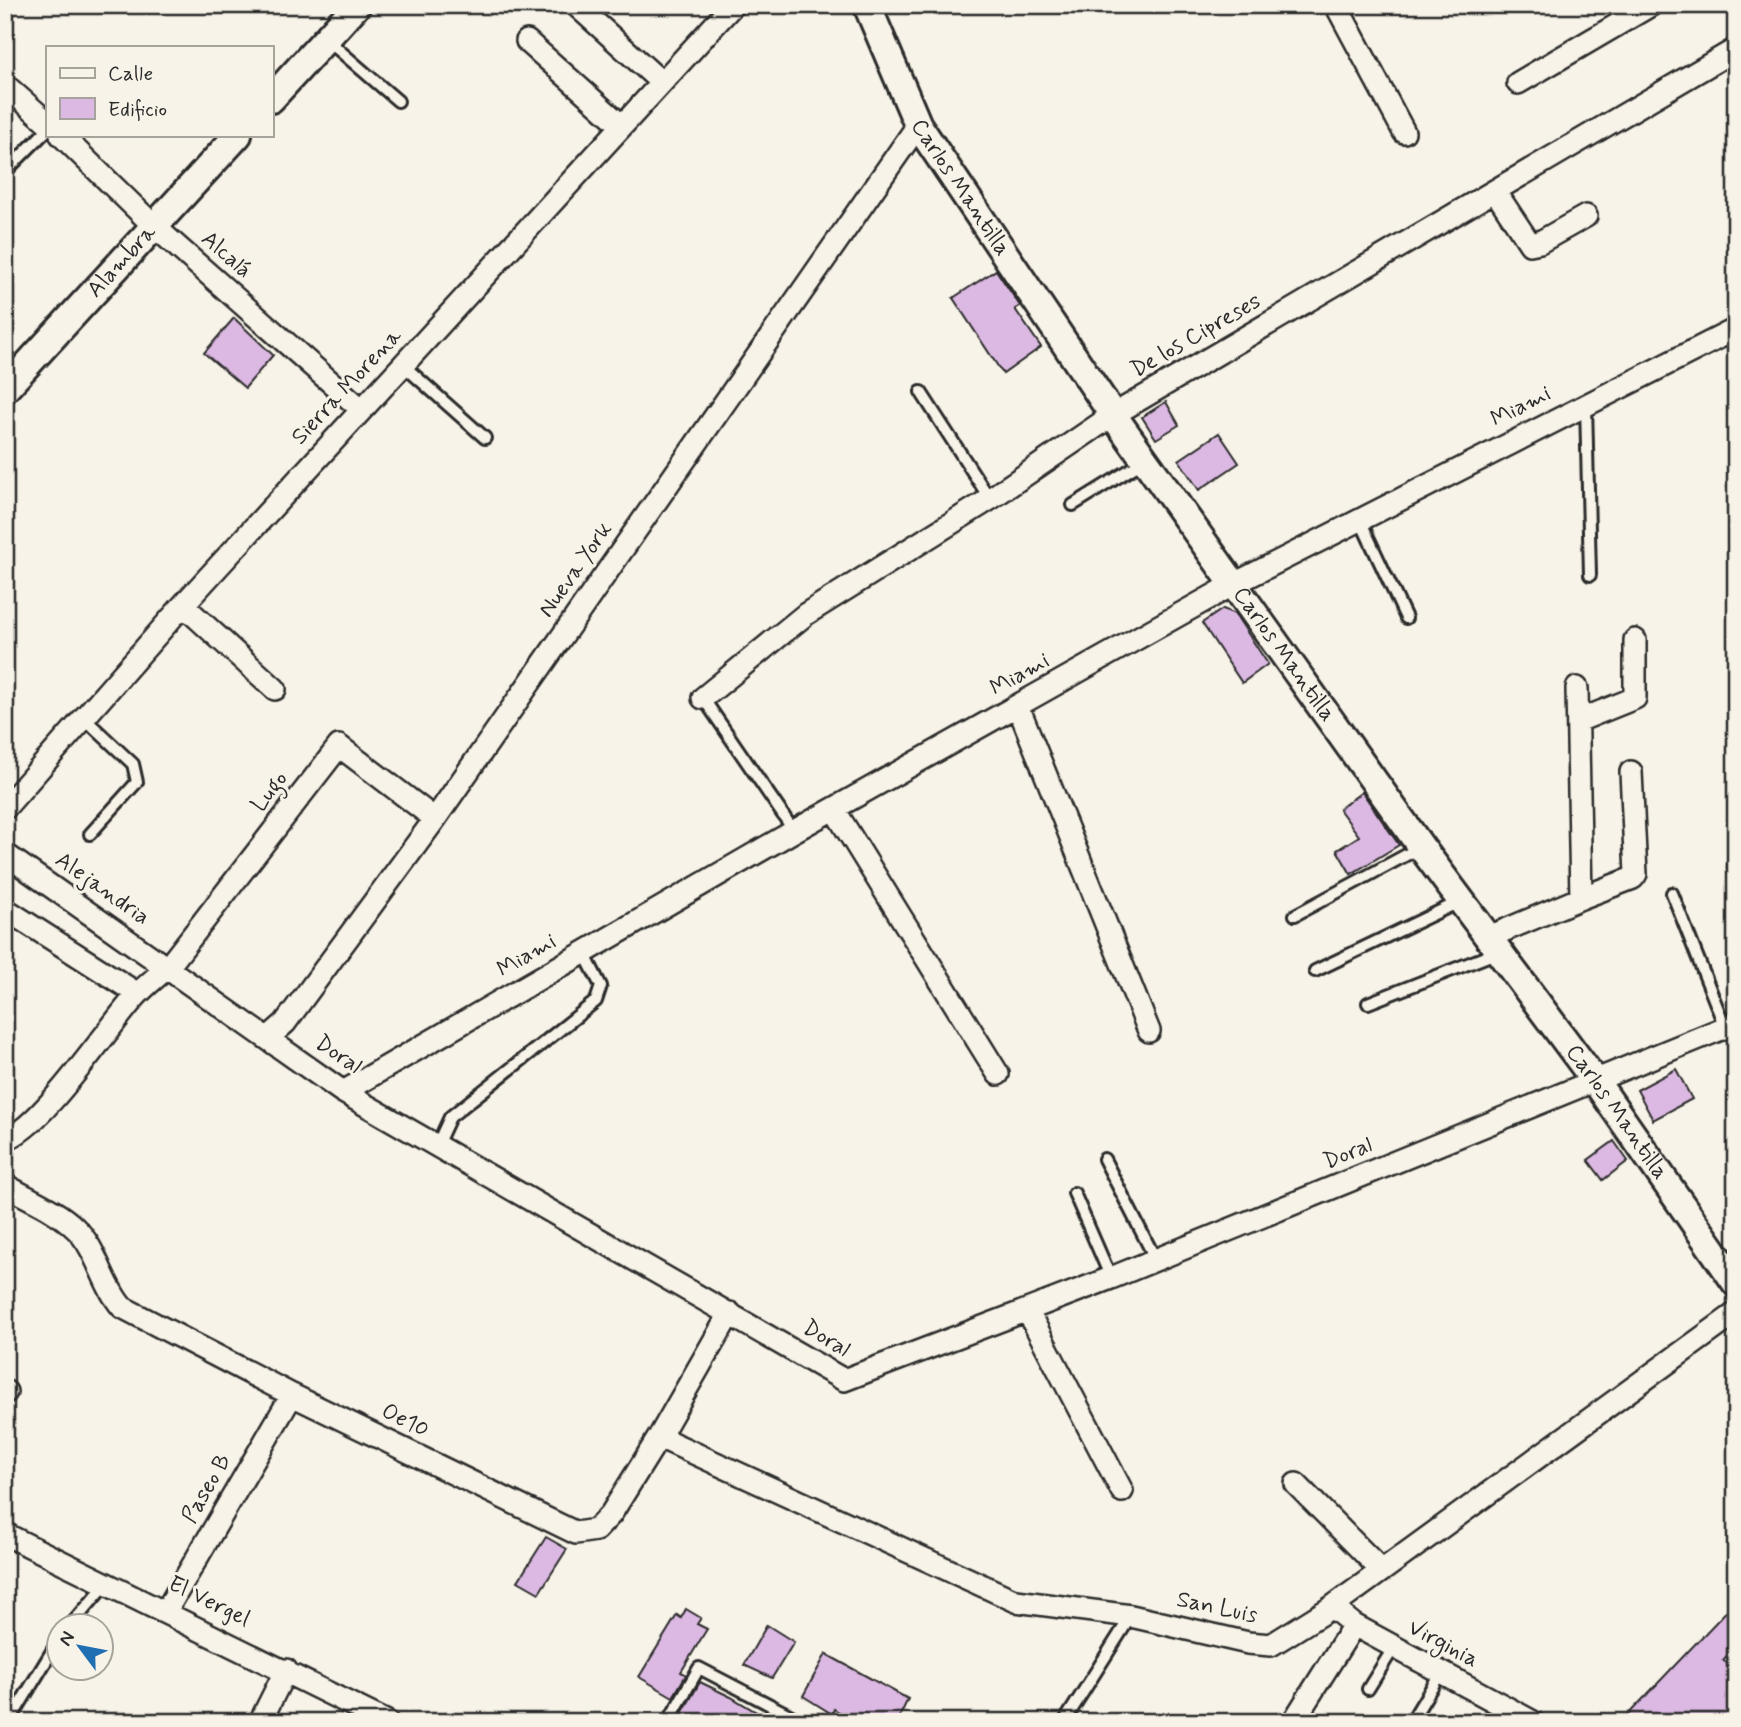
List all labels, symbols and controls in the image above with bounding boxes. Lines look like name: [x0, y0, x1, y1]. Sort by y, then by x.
legend: [46, 46, 273, 136]
text: Calle: [108, 60, 153, 88]
text: Edificio: [108, 96, 167, 124]
street label: Carlos Mantilla: [903, 113, 1017, 262]
street label: Alambra: [81, 218, 163, 305]
street label: Alcalá: [194, 225, 258, 285]
street label: De los Cipreses: [1125, 287, 1267, 385]
street label: Sierra Morena: [285, 322, 409, 452]
street label: Miami: [1486, 379, 1556, 435]
street label: Nueva York: [532, 516, 620, 624]
street label: Carlos Mantilla: [1225, 581, 1342, 728]
street label: Miami: [985, 646, 1055, 704]
street label: Lugo: [245, 766, 297, 820]
street label: Alejandria: [49, 845, 155, 933]
street label: Miami: [492, 927, 562, 985]
street label: Doral: [309, 1028, 367, 1082]
street label: Carlos Mantilla: [1558, 1039, 1675, 1186]
street label: Doral: [1319, 1131, 1377, 1177]
street label: Doral: [797, 1313, 855, 1365]
street label: Oe10: [376, 1397, 434, 1445]
street label: Paseo B: [175, 1449, 239, 1529]
street label: El Vergel: [163, 1569, 255, 1635]
street label: San Luis: [1174, 1585, 1260, 1631]
north arrow: [46, 1612, 116, 1682]
street label: Virginia: [1401, 1613, 1484, 1677]
text: N: [53, 1627, 81, 1651]

